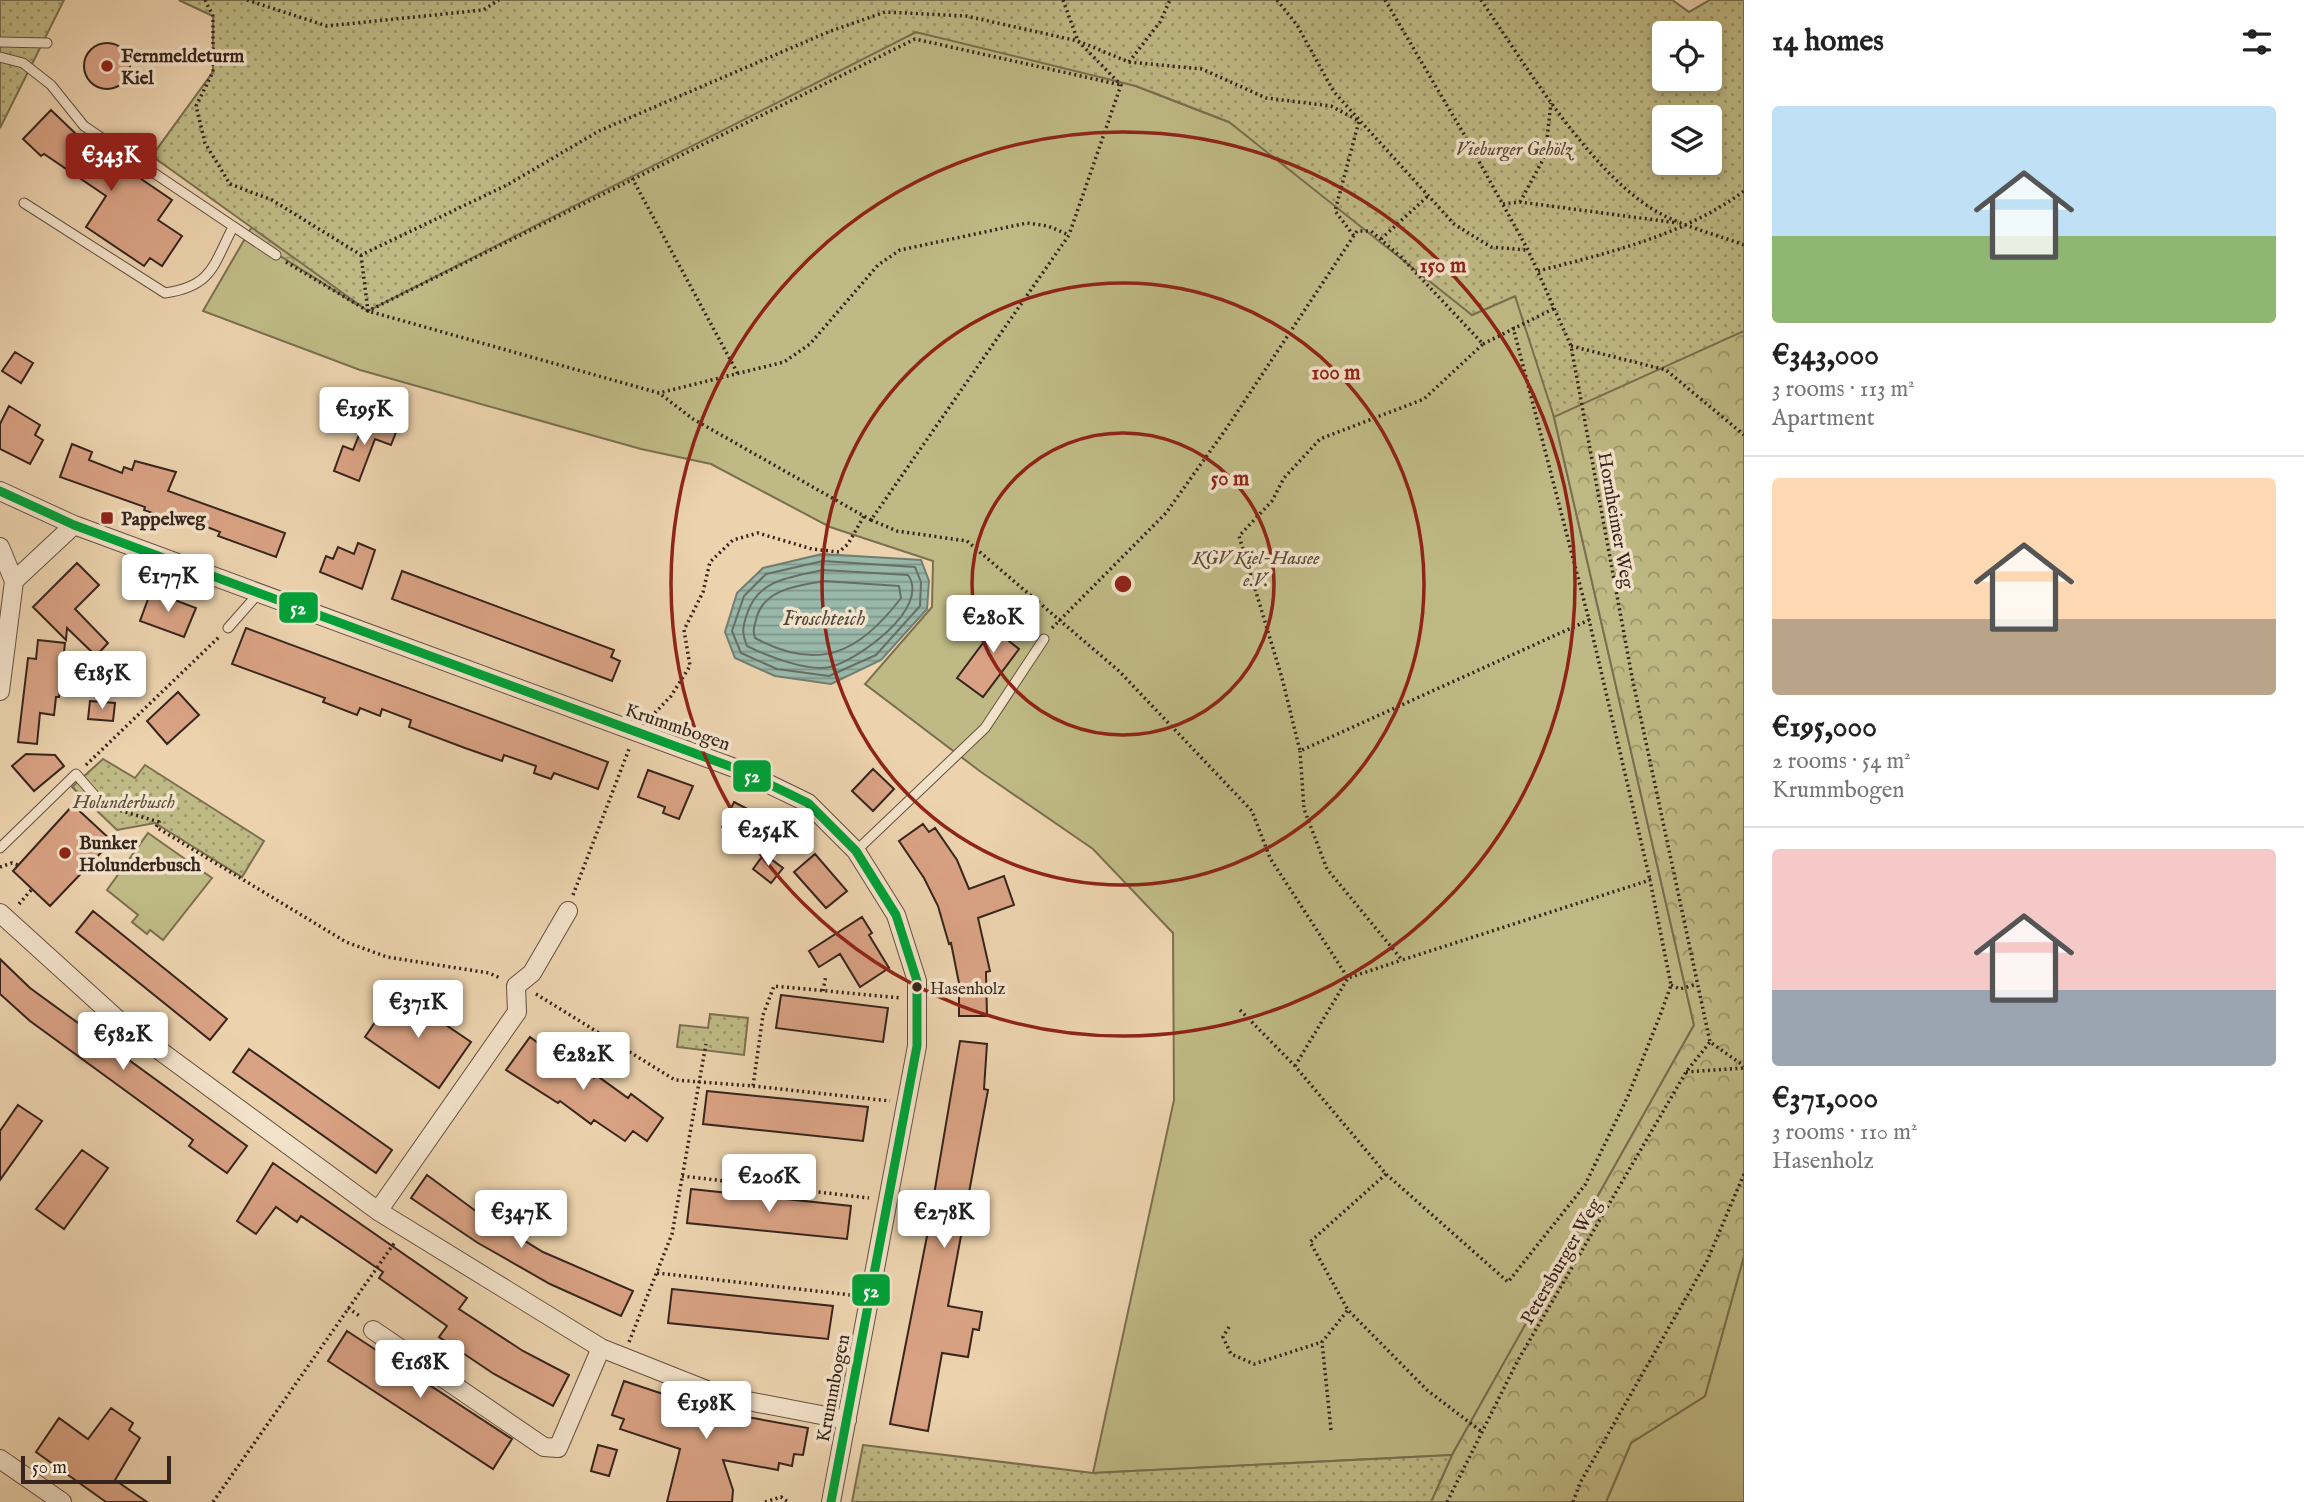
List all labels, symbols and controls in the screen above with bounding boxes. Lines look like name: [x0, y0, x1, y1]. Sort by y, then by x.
map controls: [1652, 21, 1722, 175]
button: locate: [1652, 21, 1722, 91]
text: 14 homes: [1772, 23, 1884, 61]
icon: filters: [2238, 23, 2276, 61]
place label: Fernmeldeturm Kiel: [121, 45, 244, 91]
marker: Fernmeldeturm Kiel: [99, 58, 115, 74]
button: layers: [1652, 105, 1722, 175]
pin: €343K: [62, 134, 160, 193]
park label: Vieburger Gehölz: [1456, 138, 1574, 162]
text: €343K: [82, 141, 140, 170]
icon: home: [1961, 152, 2087, 278]
text: 150 m: [1420, 253, 1467, 280]
text: €343,000: [1772, 337, 1879, 375]
text: 100 m: [1311, 360, 1361, 387]
text: 3 rooms · 113 m²: [1772, 375, 1915, 404]
pin: €195K: [315, 388, 413, 447]
text: €195K: [335, 395, 393, 424]
text: Apartment: [1772, 404, 1875, 433]
street label: Hornheimer Weg: [1591, 450, 1639, 591]
text: 50 m: [1211, 466, 1250, 493]
place label: Pappelweg: [121, 508, 206, 532]
marker: Pappelweg: [99, 510, 115, 526]
icon: home: [1961, 524, 2087, 650]
park label: KGV Kiel-Hassee e.V.: [1191, 547, 1320, 593]
pin: €177K: [119, 554, 217, 614]
text: €177K: [138, 562, 198, 591]
centre of rings: [1111, 572, 1135, 596]
line badge: 52: [278, 591, 319, 624]
pin: €280K: [944, 596, 1042, 655]
text: 52: [290, 597, 306, 621]
text: €280K: [962, 603, 1024, 632]
water label: Froschteich: [783, 606, 865, 633]
pin: €185K: [53, 652, 151, 711]
text: €185K: [74, 659, 130, 688]
street label: Krummbogen: [622, 699, 733, 757]
text: €195,000: [1772, 709, 1877, 747]
text: 2 rooms · 54 m²: [1772, 747, 1911, 776]
line badge: 52: [732, 759, 772, 793]
text: 52: [744, 765, 760, 789]
text: Krummbogen: [1772, 776, 1904, 805]
park label: Holunderbusch: [72, 791, 175, 815]
pin: €254K: [719, 808, 817, 868]
text: €254K: [738, 816, 798, 845]
place label: Bunker Holunderbusch: [79, 832, 202, 878]
marker: Bunker Holunderbusch: [57, 845, 73, 861]
icon: home: [1961, 895, 2087, 1021]
place label: Hasenholz: [930, 979, 1006, 1000]
marker: Hasenholz: [910, 980, 924, 994]
pin: €371K: [369, 981, 467, 1040]
text: €371K: [389, 988, 447, 1017]
pin: €582K: [74, 1012, 172, 1072]
text: €582K: [94, 1020, 152, 1049]
pin: €282K: [534, 1032, 632, 1092]
text: €282K: [553, 1040, 613, 1069]
text: €371,000: [1772, 1080, 1878, 1118]
text: 3 rooms · 110 m²: [1772, 1118, 1917, 1147]
text: Hasenholz: [1772, 1147, 1874, 1176]
pin: €206K: [720, 1154, 818, 1214]
text: €206K: [738, 1162, 800, 1191]
pin: €347K: [472, 1190, 570, 1250]
pin: €278K: [895, 1190, 993, 1250]
street label: Petersburger Weg: [1516, 1194, 1608, 1329]
text: €347K: [491, 1198, 551, 1227]
text: €278K: [914, 1198, 974, 1227]
line badge: 52: [851, 1273, 891, 1307]
text: 52: [863, 1280, 879, 1304]
street label: Krummbogen: [812, 1332, 856, 1444]
pin: €168K: [371, 1340, 469, 1400]
text: €168K: [391, 1348, 449, 1377]
pin: €198K: [657, 1382, 755, 1441]
text: €198K: [677, 1389, 735, 1418]
scale bar: [21, 1453, 172, 1485]
text: 50 m: [32, 1456, 67, 1480]

